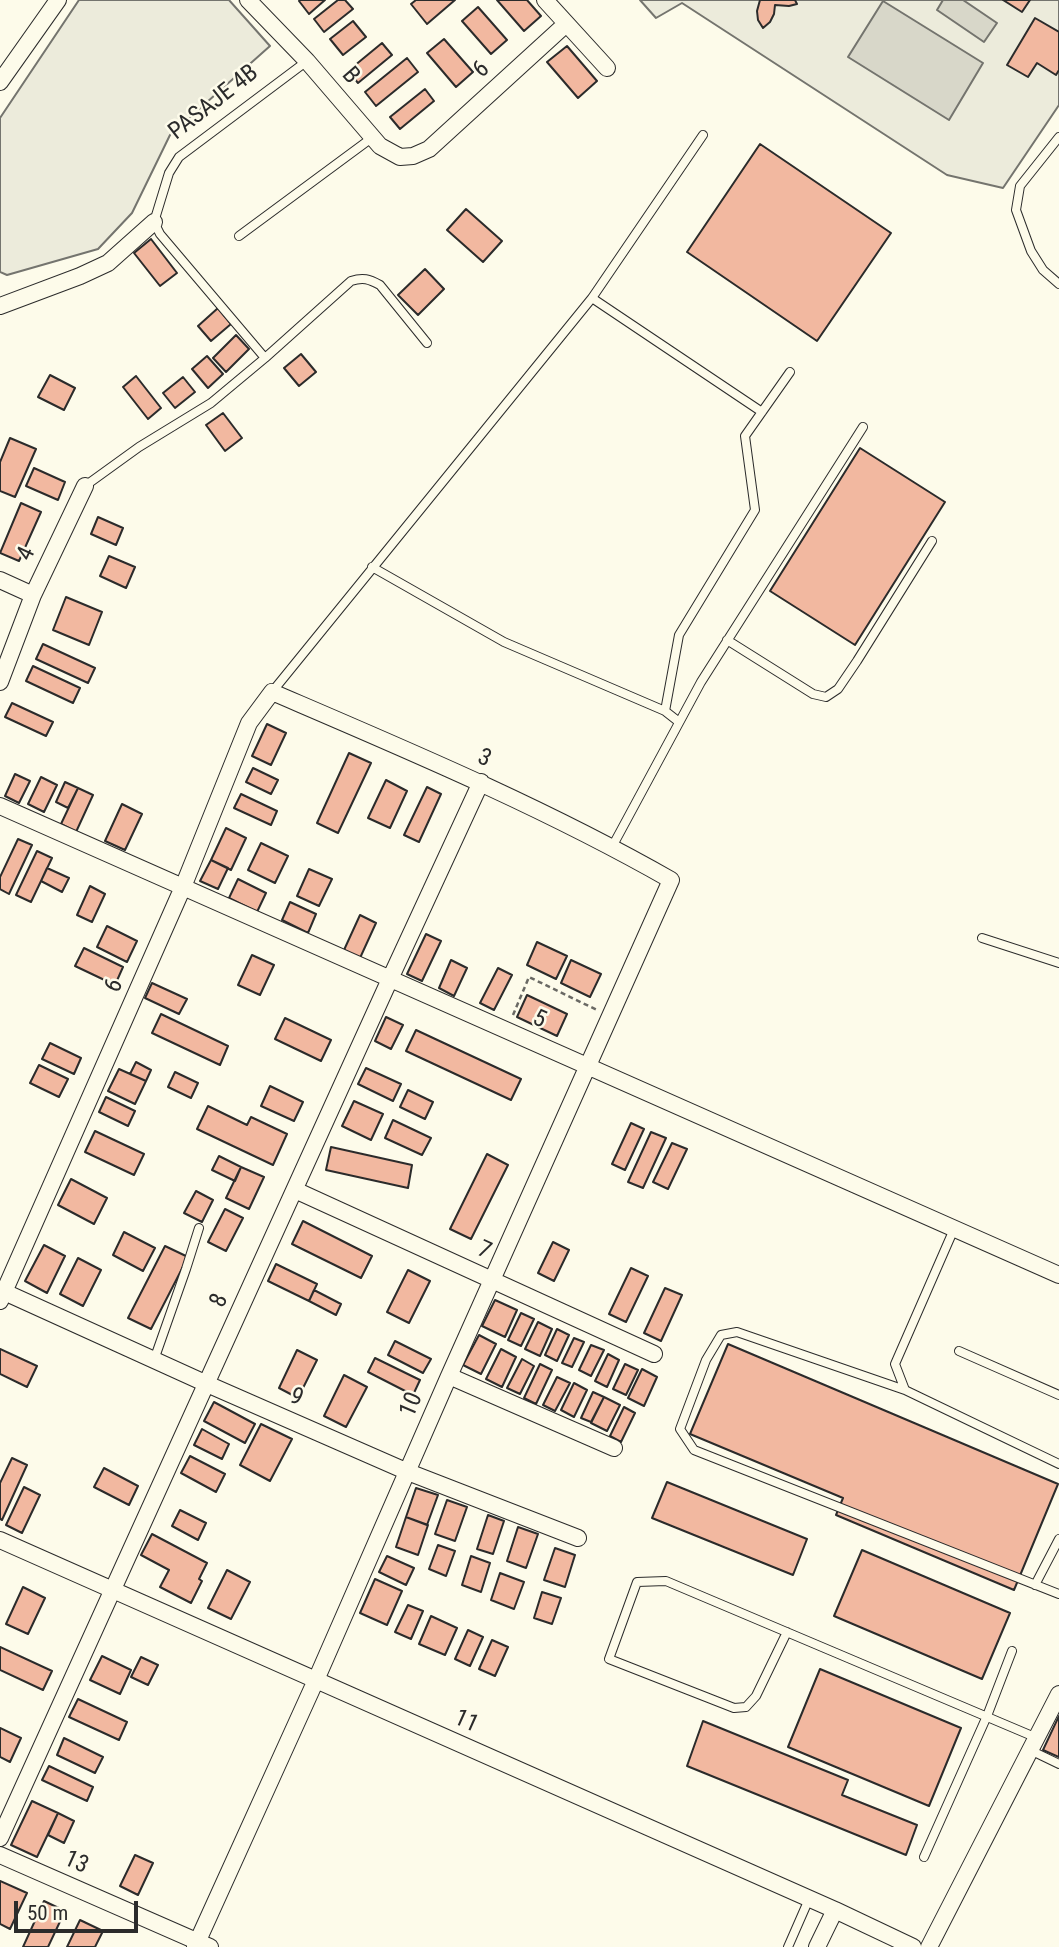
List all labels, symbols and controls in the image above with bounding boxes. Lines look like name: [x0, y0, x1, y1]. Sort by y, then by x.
street label: 6: [468, 55, 496, 85]
street label: PASAJE 4B: [163, 59, 265, 147]
street label: B: [335, 62, 365, 90]
street label: 4: [11, 543, 43, 565]
street label: 3: [473, 743, 495, 775]
street label: 6: [99, 975, 131, 997]
street label: 5: [528, 1004, 550, 1036]
street label: 7: [473, 1235, 495, 1267]
street label: 8: [204, 1290, 236, 1312]
street label: 9: [285, 1382, 307, 1414]
street label: 10: [394, 1388, 430, 1422]
street label: 11: [449, 1704, 483, 1740]
street label: 13: [59, 1845, 93, 1881]
scale bar: [18, 1888, 142, 1932]
text: 50 m: [27, 1901, 68, 1925]

